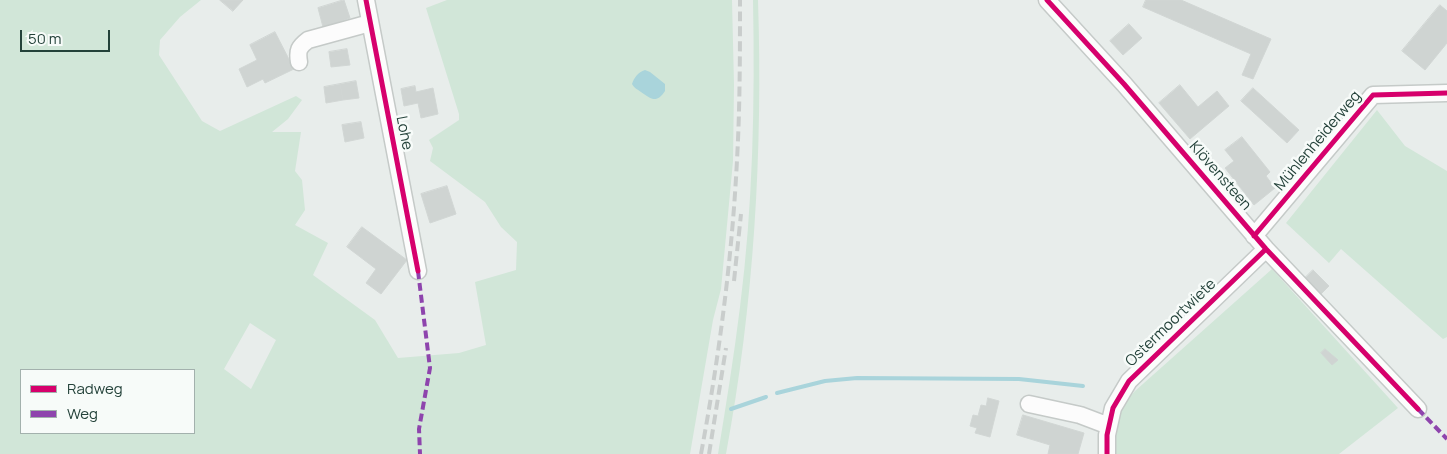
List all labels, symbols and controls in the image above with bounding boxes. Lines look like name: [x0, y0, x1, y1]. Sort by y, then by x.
scale bar: [22, 20, 112, 52]
text: 50 m: [28, 28, 62, 49]
street label: Mühlenheiderweg: [1271, 88, 1365, 194]
street label: Lohe: [392, 114, 416, 152]
street label: Klövensteen: [1185, 138, 1255, 214]
street label: Ostermoortwiete: [1122, 275, 1220, 371]
legend: [20, 369, 195, 434]
text: Radweg: [67, 378, 123, 399]
text: Weg: [67, 403, 98, 424]

